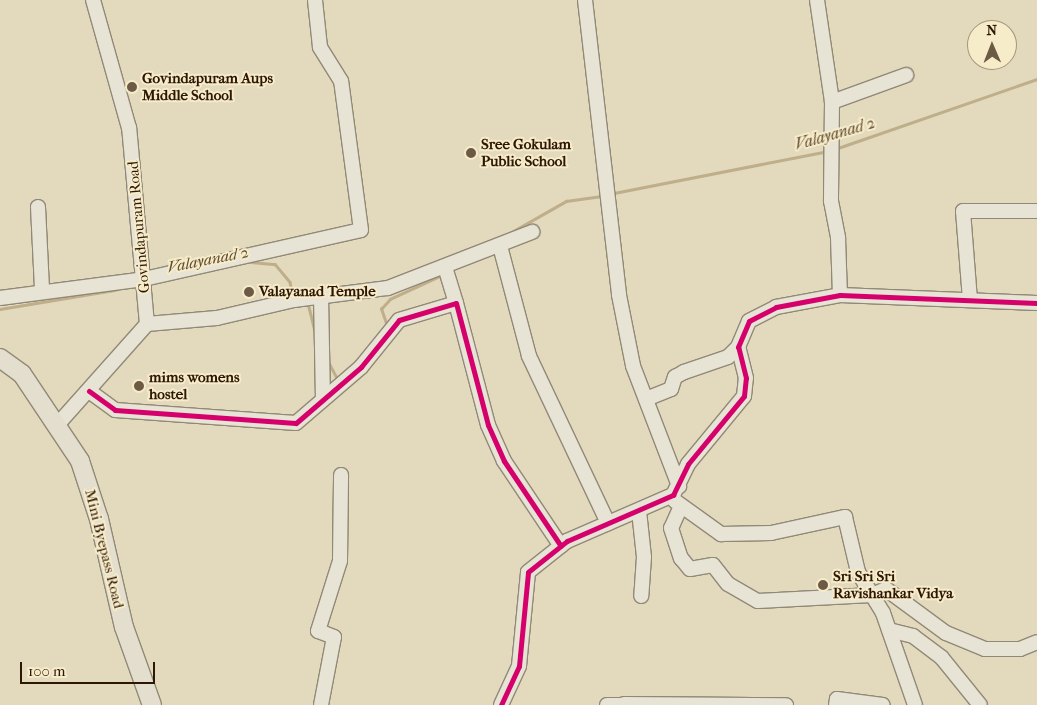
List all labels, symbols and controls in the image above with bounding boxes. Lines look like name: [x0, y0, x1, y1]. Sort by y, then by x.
north arrow: [967, 20, 1017, 70]
text: N: [986, 22, 997, 39]
place label: Govindapuram Aups Middle School: [142, 69, 273, 104]
marker: Govindapuram Aups Middle School: [126, 81, 138, 93]
water label: Valayanad 2: [793, 113, 877, 155]
place label: Sree Gokulam Public School: [481, 135, 571, 170]
marker: Sree Gokulam Public School: [465, 147, 477, 159]
street label: Govindapuram Road: [124, 160, 154, 294]
water label: Valayanad 2: [166, 243, 250, 277]
place label: Valayanad Temple: [259, 283, 376, 301]
marker: Valayanad Temple: [243, 286, 255, 298]
place label: mims womens hostel: [149, 368, 240, 403]
marker: mims womens hostel: [133, 380, 145, 392]
street label: Mini Byepass Road: [80, 488, 128, 610]
place label: Sri Sri Sri Ravishankar Vidya: [833, 567, 953, 602]
marker: Sri Sri Sri Ravishankar Vidya: [817, 579, 829, 591]
scale bar: [22, 652, 158, 684]
text: 100 m: [28, 662, 66, 680]

